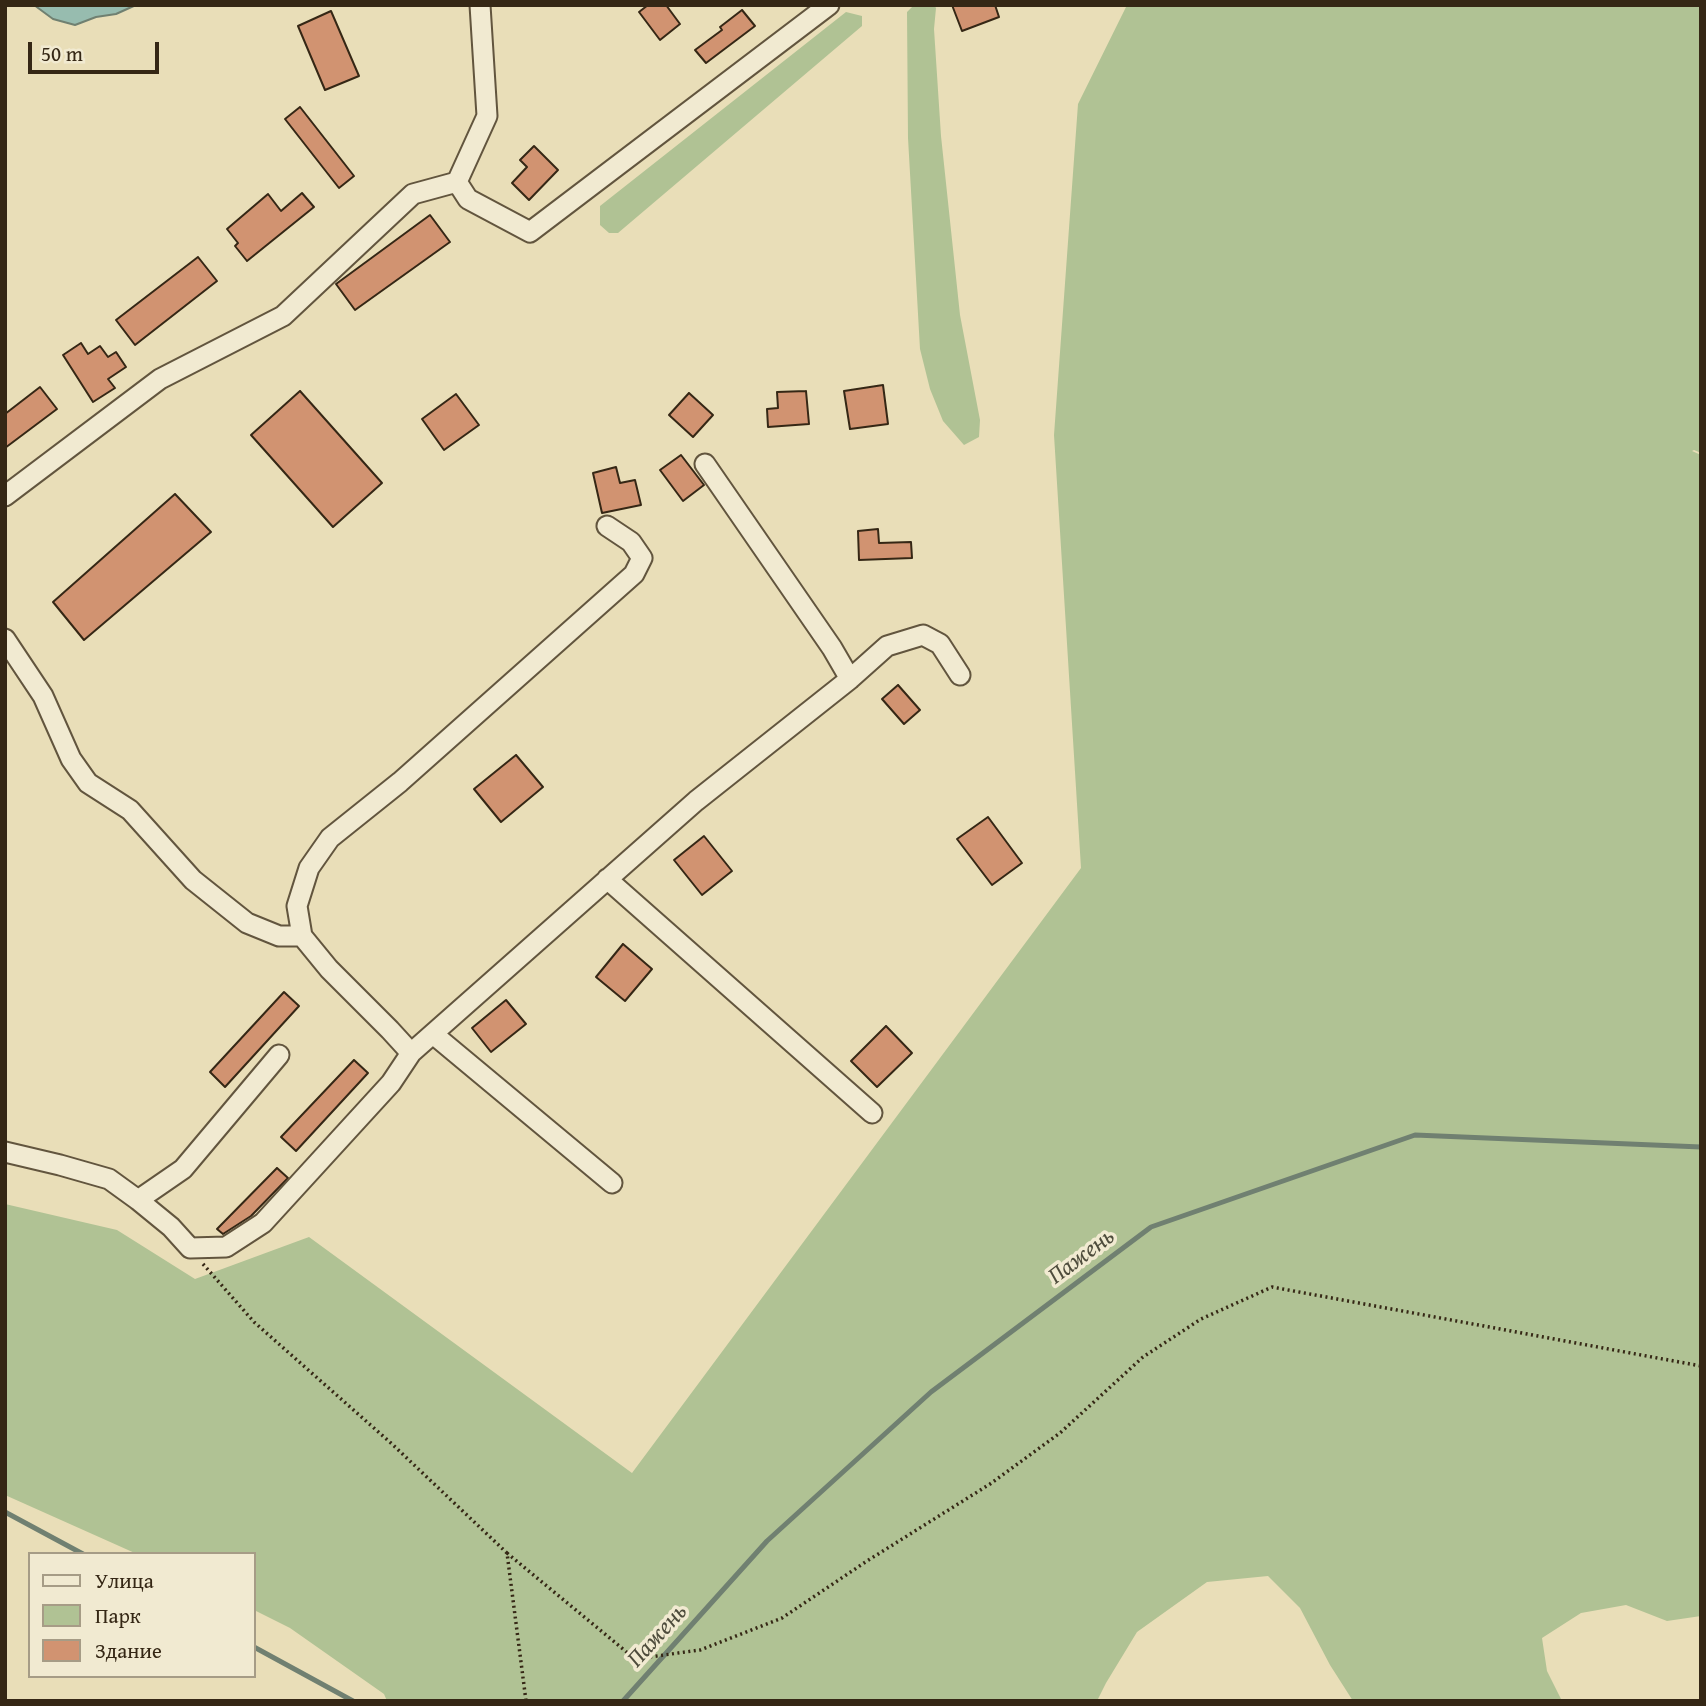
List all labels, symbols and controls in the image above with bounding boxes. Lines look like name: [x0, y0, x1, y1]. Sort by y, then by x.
scale bar: [32, 28, 163, 72]
text: 50 m: [41, 38, 83, 69]
water label: Пажень: [1043, 1223, 1121, 1291]
legend: [28, 1552, 256, 1678]
text: Улица: [95, 1565, 154, 1596]
water label: Пажень: [622, 1598, 694, 1674]
text: Парк: [95, 1600, 141, 1631]
text: Здание: [95, 1635, 162, 1666]

